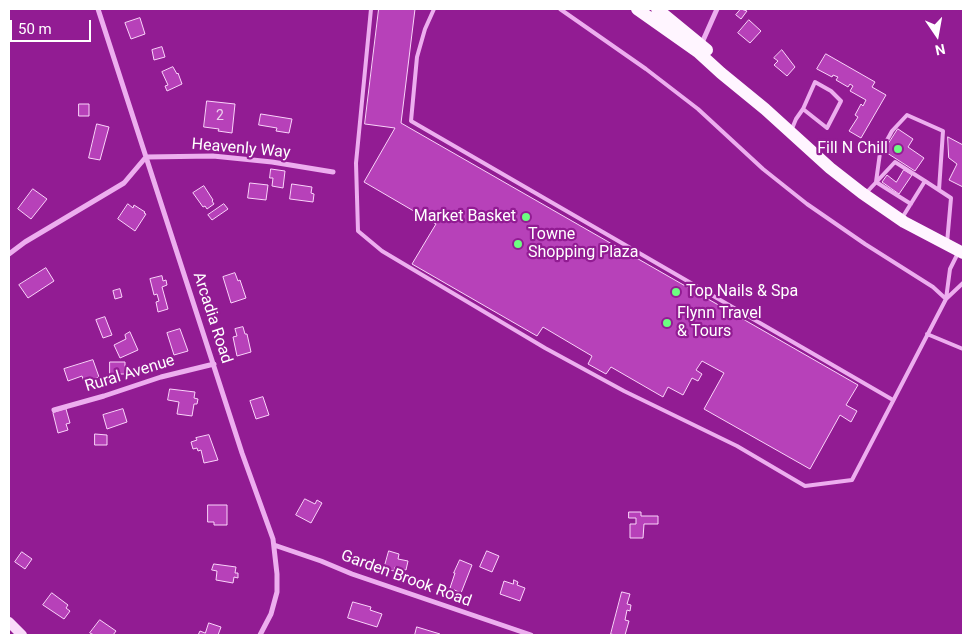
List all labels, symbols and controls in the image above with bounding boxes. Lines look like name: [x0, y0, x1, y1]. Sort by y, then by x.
scale bar: [12, 10, 94, 42]
north arrow: [912, 10, 962, 60]
text: 50 m: [18, 20, 52, 38]
text: N: [934, 41, 947, 59]
house number: 2: [216, 108, 224, 124]
street label: Heavenly Way: [191, 135, 291, 163]
place label: Fill N Chill: [817, 139, 888, 159]
marker: Fill N Chill: [892, 143, 904, 155]
place label: Market Basket: [414, 207, 516, 227]
marker: Market Basket: [520, 211, 532, 223]
place label: Towne Shopping Plaza: [528, 225, 638, 263]
marker: Towne Shopping Plaza: [512, 238, 524, 250]
street label: Arcadia Road: [188, 270, 236, 366]
place label: Top Nails & Spa: [686, 282, 798, 302]
marker: Top Nails & Spa: [670, 286, 682, 298]
place label: Flynn Travel & Tours: [677, 304, 762, 342]
marker: Flynn Travel & Tours: [661, 317, 673, 329]
street label: Rural Avenue: [83, 351, 177, 397]
street label: Garden Brook Road: [338, 546, 474, 612]

